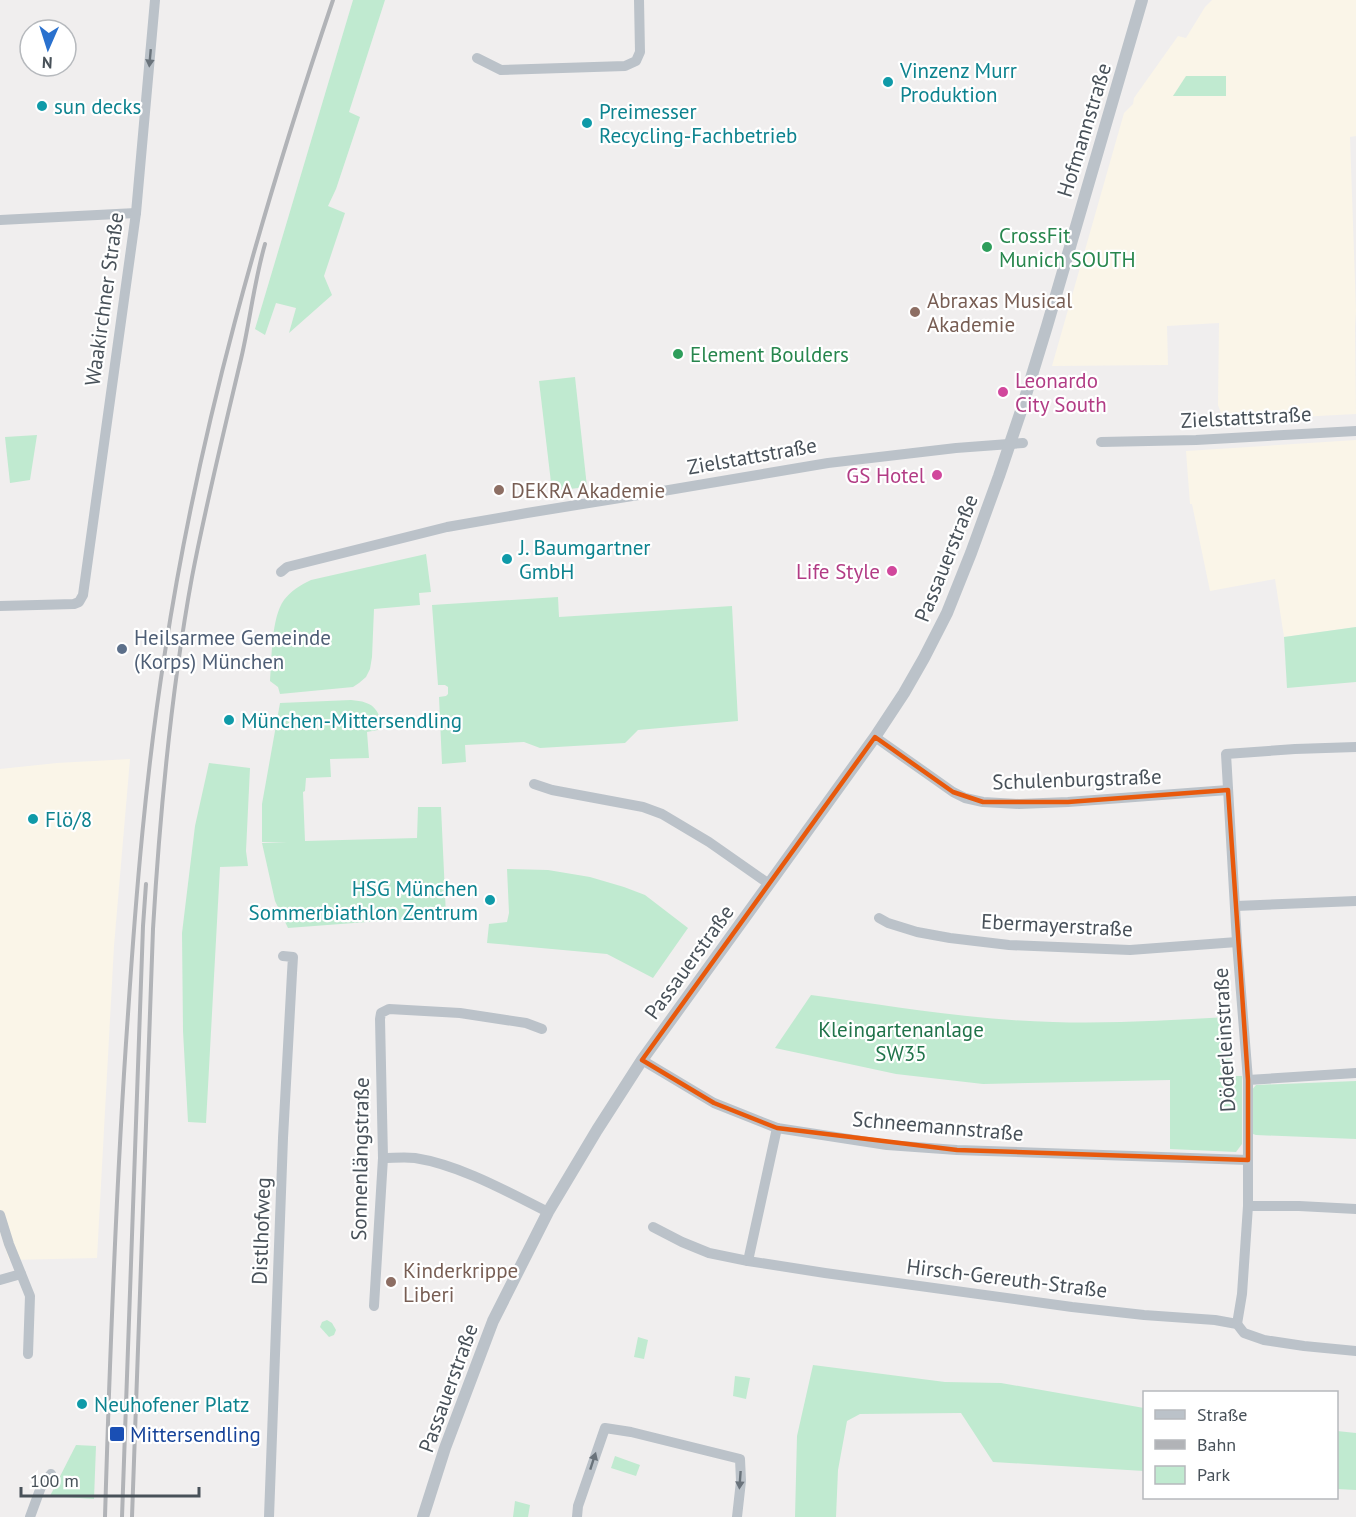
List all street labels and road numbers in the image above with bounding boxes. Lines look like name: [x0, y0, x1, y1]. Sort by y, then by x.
street label: Hofmannstraße: [1051, 60, 1117, 200]
street label: Waakirchner Straße: [78, 210, 130, 388]
street label: Zielstattstraße: [1180, 400, 1312, 434]
street label: Zielstattstraße: [685, 431, 819, 481]
street label: Passauerstraße: [908, 490, 984, 626]
street label: Schulenburgstraße: [992, 763, 1162, 795]
street label: Passauerstraße: [638, 899, 740, 1025]
street label: Ebermayerstraße: [980, 908, 1134, 942]
street label: Döderleinstraße: [1207, 967, 1241, 1113]
street label: Sonnenlängstraße: [345, 1077, 375, 1241]
street label: Schneemannstraße: [851, 1105, 1025, 1147]
street label: Distlhofweg: [246, 1177, 276, 1285]
street label: Hirsch-Gereuth-Straße: [905, 1252, 1109, 1304]
street label: Passauerstraße: [412, 1320, 484, 1456]

